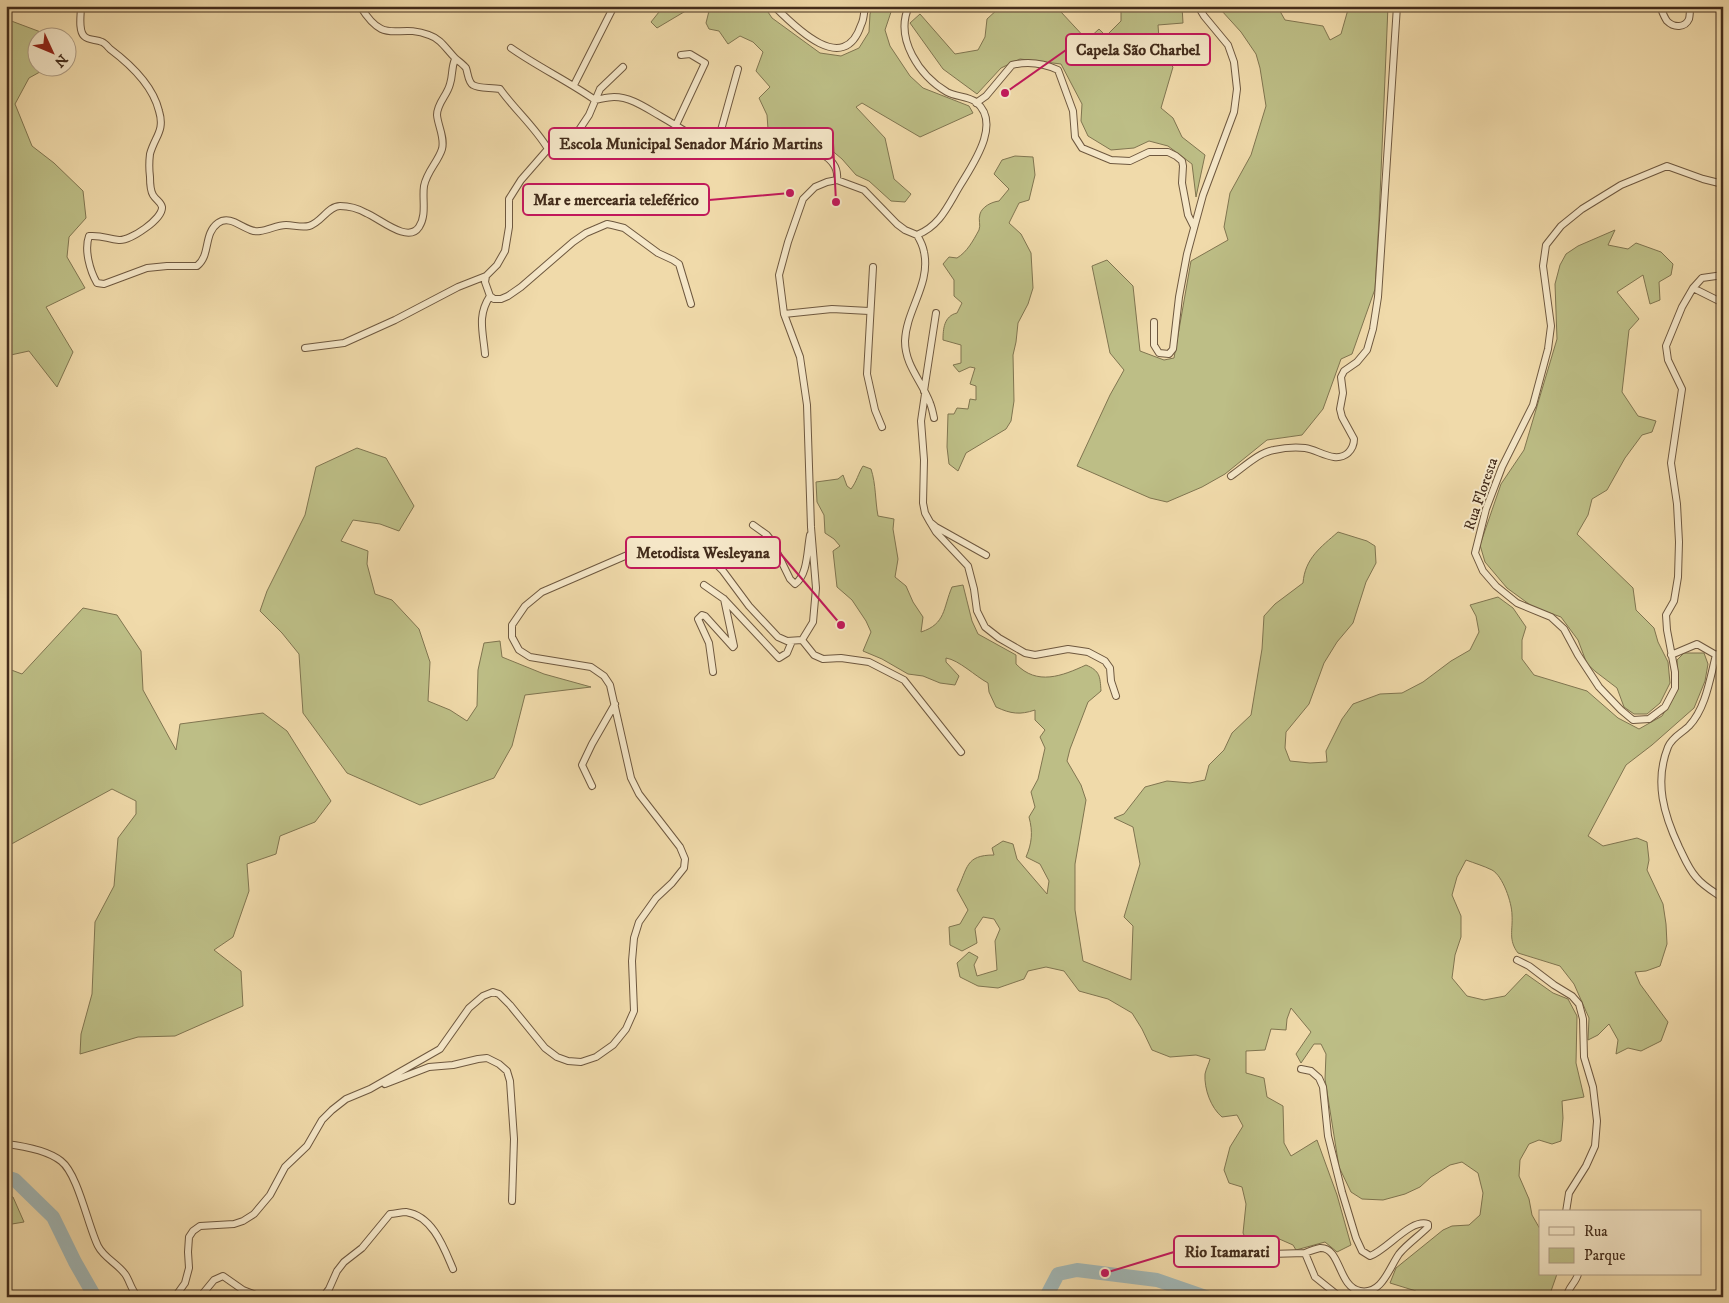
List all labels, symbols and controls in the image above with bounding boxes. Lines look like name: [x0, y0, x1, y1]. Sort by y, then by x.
north arrow: [28, 28, 78, 78]
callout: Capela São Charbel: [1066, 34, 1210, 65]
text: Capela São Charbel: [1076, 40, 1201, 60]
text: N: [50, 50, 71, 71]
callout: Escola Municipal Senador Mário Martins: [549, 128, 833, 159]
text: Escola Municipal Senador Mário Martins: [559, 134, 823, 154]
callout: Mar e mercearia teleférico: [523, 184, 709, 215]
text: Mar e mercearia teleférico: [533, 190, 699, 210]
street label: Rua Floresta: [1460, 455, 1503, 533]
callout: Metodista Wesleyana: [626, 537, 780, 568]
text: Metodista Wesleyana: [636, 543, 771, 563]
legend: [1539, 1210, 1702, 1276]
text: Rua: [1584, 1222, 1608, 1241]
callout: Rio Itamarati: [1174, 1236, 1279, 1267]
text: Rio Itamarati: [1184, 1242, 1270, 1262]
text: Parque: [1584, 1246, 1625, 1265]

